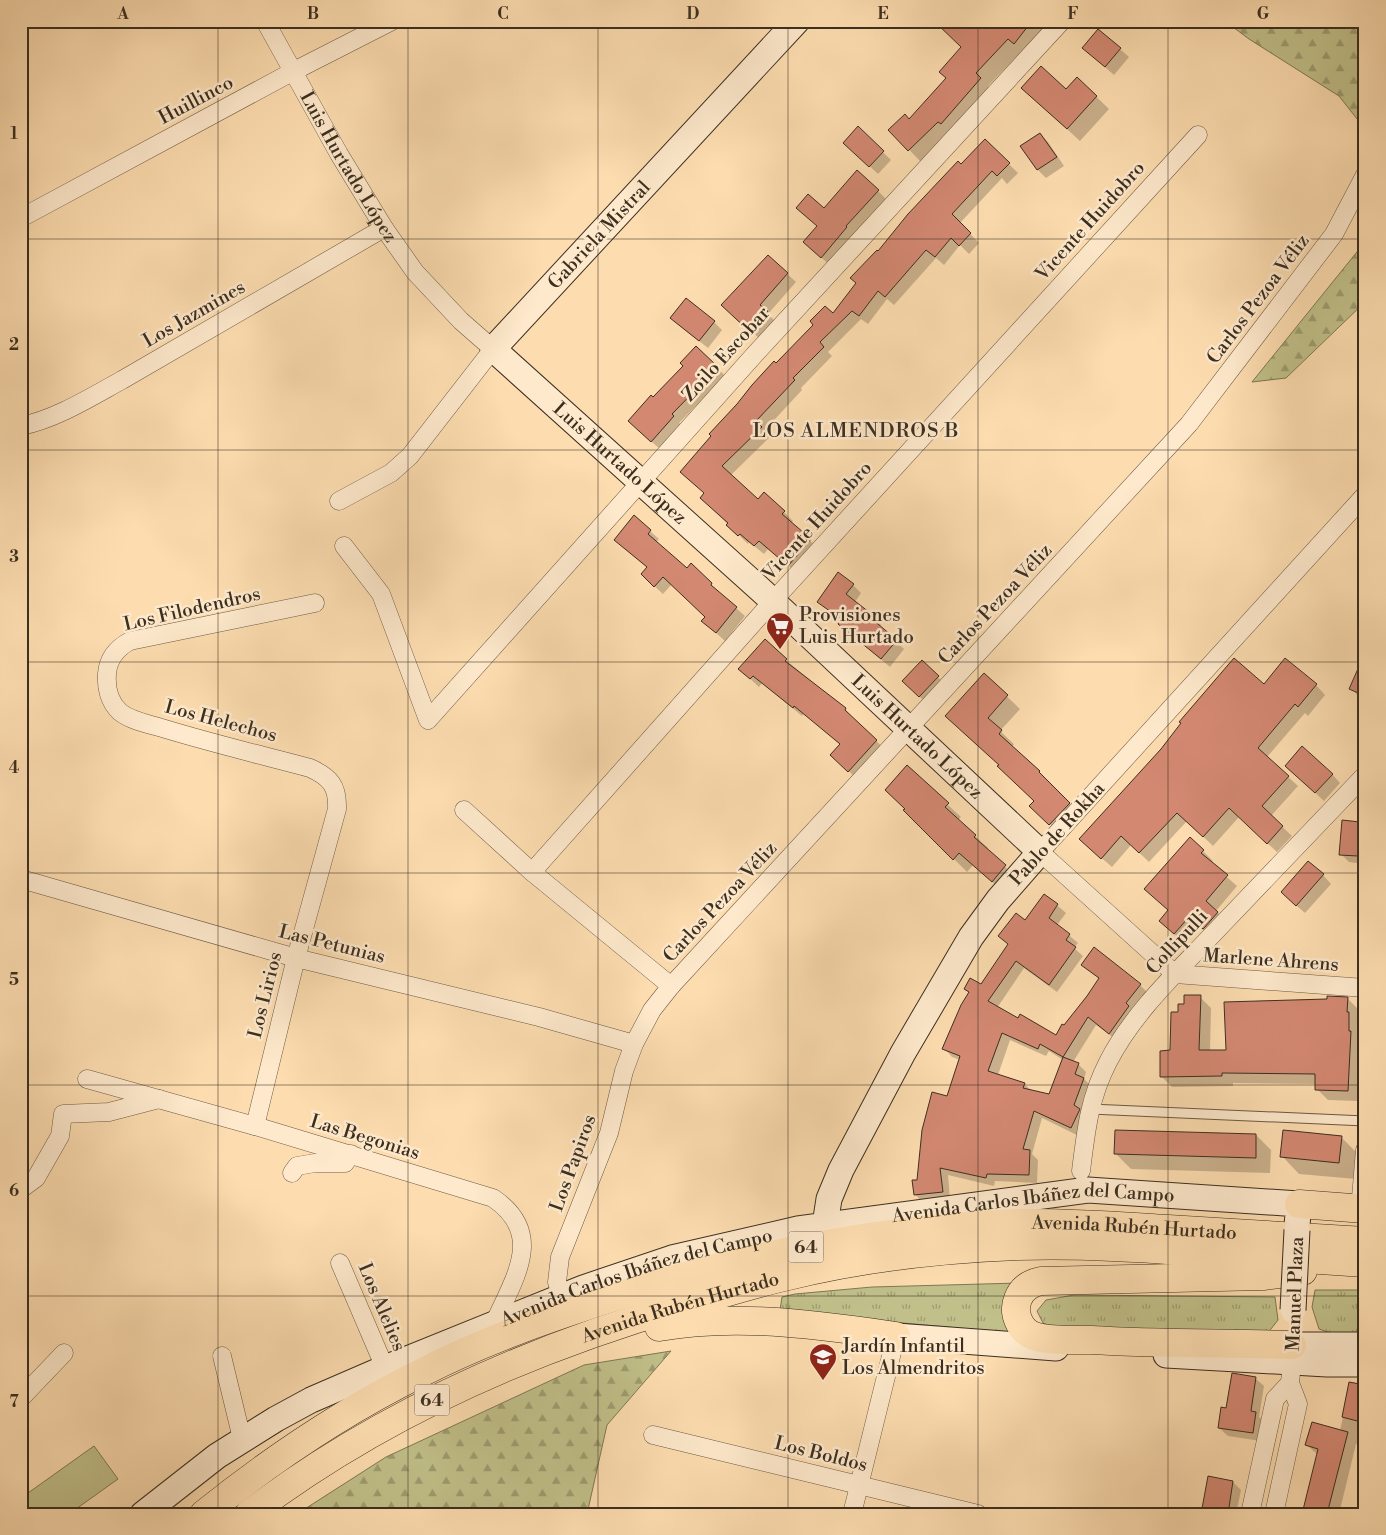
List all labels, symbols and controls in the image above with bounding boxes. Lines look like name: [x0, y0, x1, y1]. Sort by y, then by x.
text: A: [116, 4, 129, 24]
text: B: [307, 4, 319, 24]
text: C: [497, 4, 509, 24]
text: D: [687, 4, 700, 24]
text: E: [877, 4, 889, 24]
text: F: [1067, 4, 1079, 24]
text: G: [1257, 4, 1270, 24]
street label: Huillinco: [154, 70, 238, 130]
street label: Luis Hurtado López: [294, 87, 403, 247]
text: 1: [10, 124, 18, 144]
street label: Vicente Huidobro: [1029, 156, 1150, 286]
street label: Gabriela Mistral: [543, 175, 656, 294]
street label: Carlos Pezoa Véliz: [1201, 229, 1315, 369]
street label: Los Jazmines: [138, 275, 250, 353]
street label: Zoilo Escobar: [677, 301, 775, 407]
text: 2: [9, 335, 19, 355]
street label: Luis Hurtado López: [548, 397, 692, 530]
district label: LOS ALMENDROS B: [752, 419, 960, 444]
street label: Vicente Huidobro: [756, 456, 877, 586]
street label: Carlos Pezoa Véliz: [933, 539, 1057, 669]
text: 3: [9, 547, 19, 567]
street label: Los Filodendros: [121, 582, 263, 636]
place label: Provisiones Luis Hurtado: [799, 603, 914, 649]
supermarket icon: Provisiones Luis Hurtado: [765, 611, 795, 650]
street label: Luis Hurtado López: [846, 669, 988, 804]
street label: Los Helechos: [162, 694, 280, 748]
text: 4: [9, 758, 20, 778]
street label: Pablo de Rokha: [1004, 777, 1110, 891]
street label: Carlos Pezoa Véliz: [658, 837, 782, 967]
street label: Collipulli: [1141, 904, 1213, 980]
street label: Las Petunias: [276, 919, 388, 969]
street label: Marlene Ahrens: [1202, 943, 1340, 977]
street label: Los Lirios: [243, 949, 287, 1041]
text: 5: [9, 970, 19, 990]
street label: Las Begonias: [307, 1109, 423, 1165]
street label: Los Papiros: [544, 1111, 602, 1215]
street label: Avenida Carlos Ibáñez del Campo: [889, 1178, 1175, 1228]
text: 6: [9, 1181, 19, 1201]
street label: Avenida Rubén Hurtado: [1030, 1211, 1237, 1245]
street label: Avenida Carlos Ibáñez del Campo: [496, 1223, 775, 1332]
road number: 64: [788, 1232, 824, 1262]
street label: Manuel Plaza: [1281, 1236, 1309, 1352]
street label: Los Alelies: [353, 1259, 411, 1355]
street label: Avenida Rubén Hurtado: [577, 1267, 782, 1349]
place label: Jardín Infantil Los Almendritos: [841, 1334, 985, 1380]
school or university icon: Jardín Infantil Los Almendritos: [808, 1342, 838, 1381]
road number: 64: [414, 1384, 450, 1416]
text: 7: [9, 1392, 19, 1412]
street label: Los Boldos: [772, 1431, 870, 1477]

